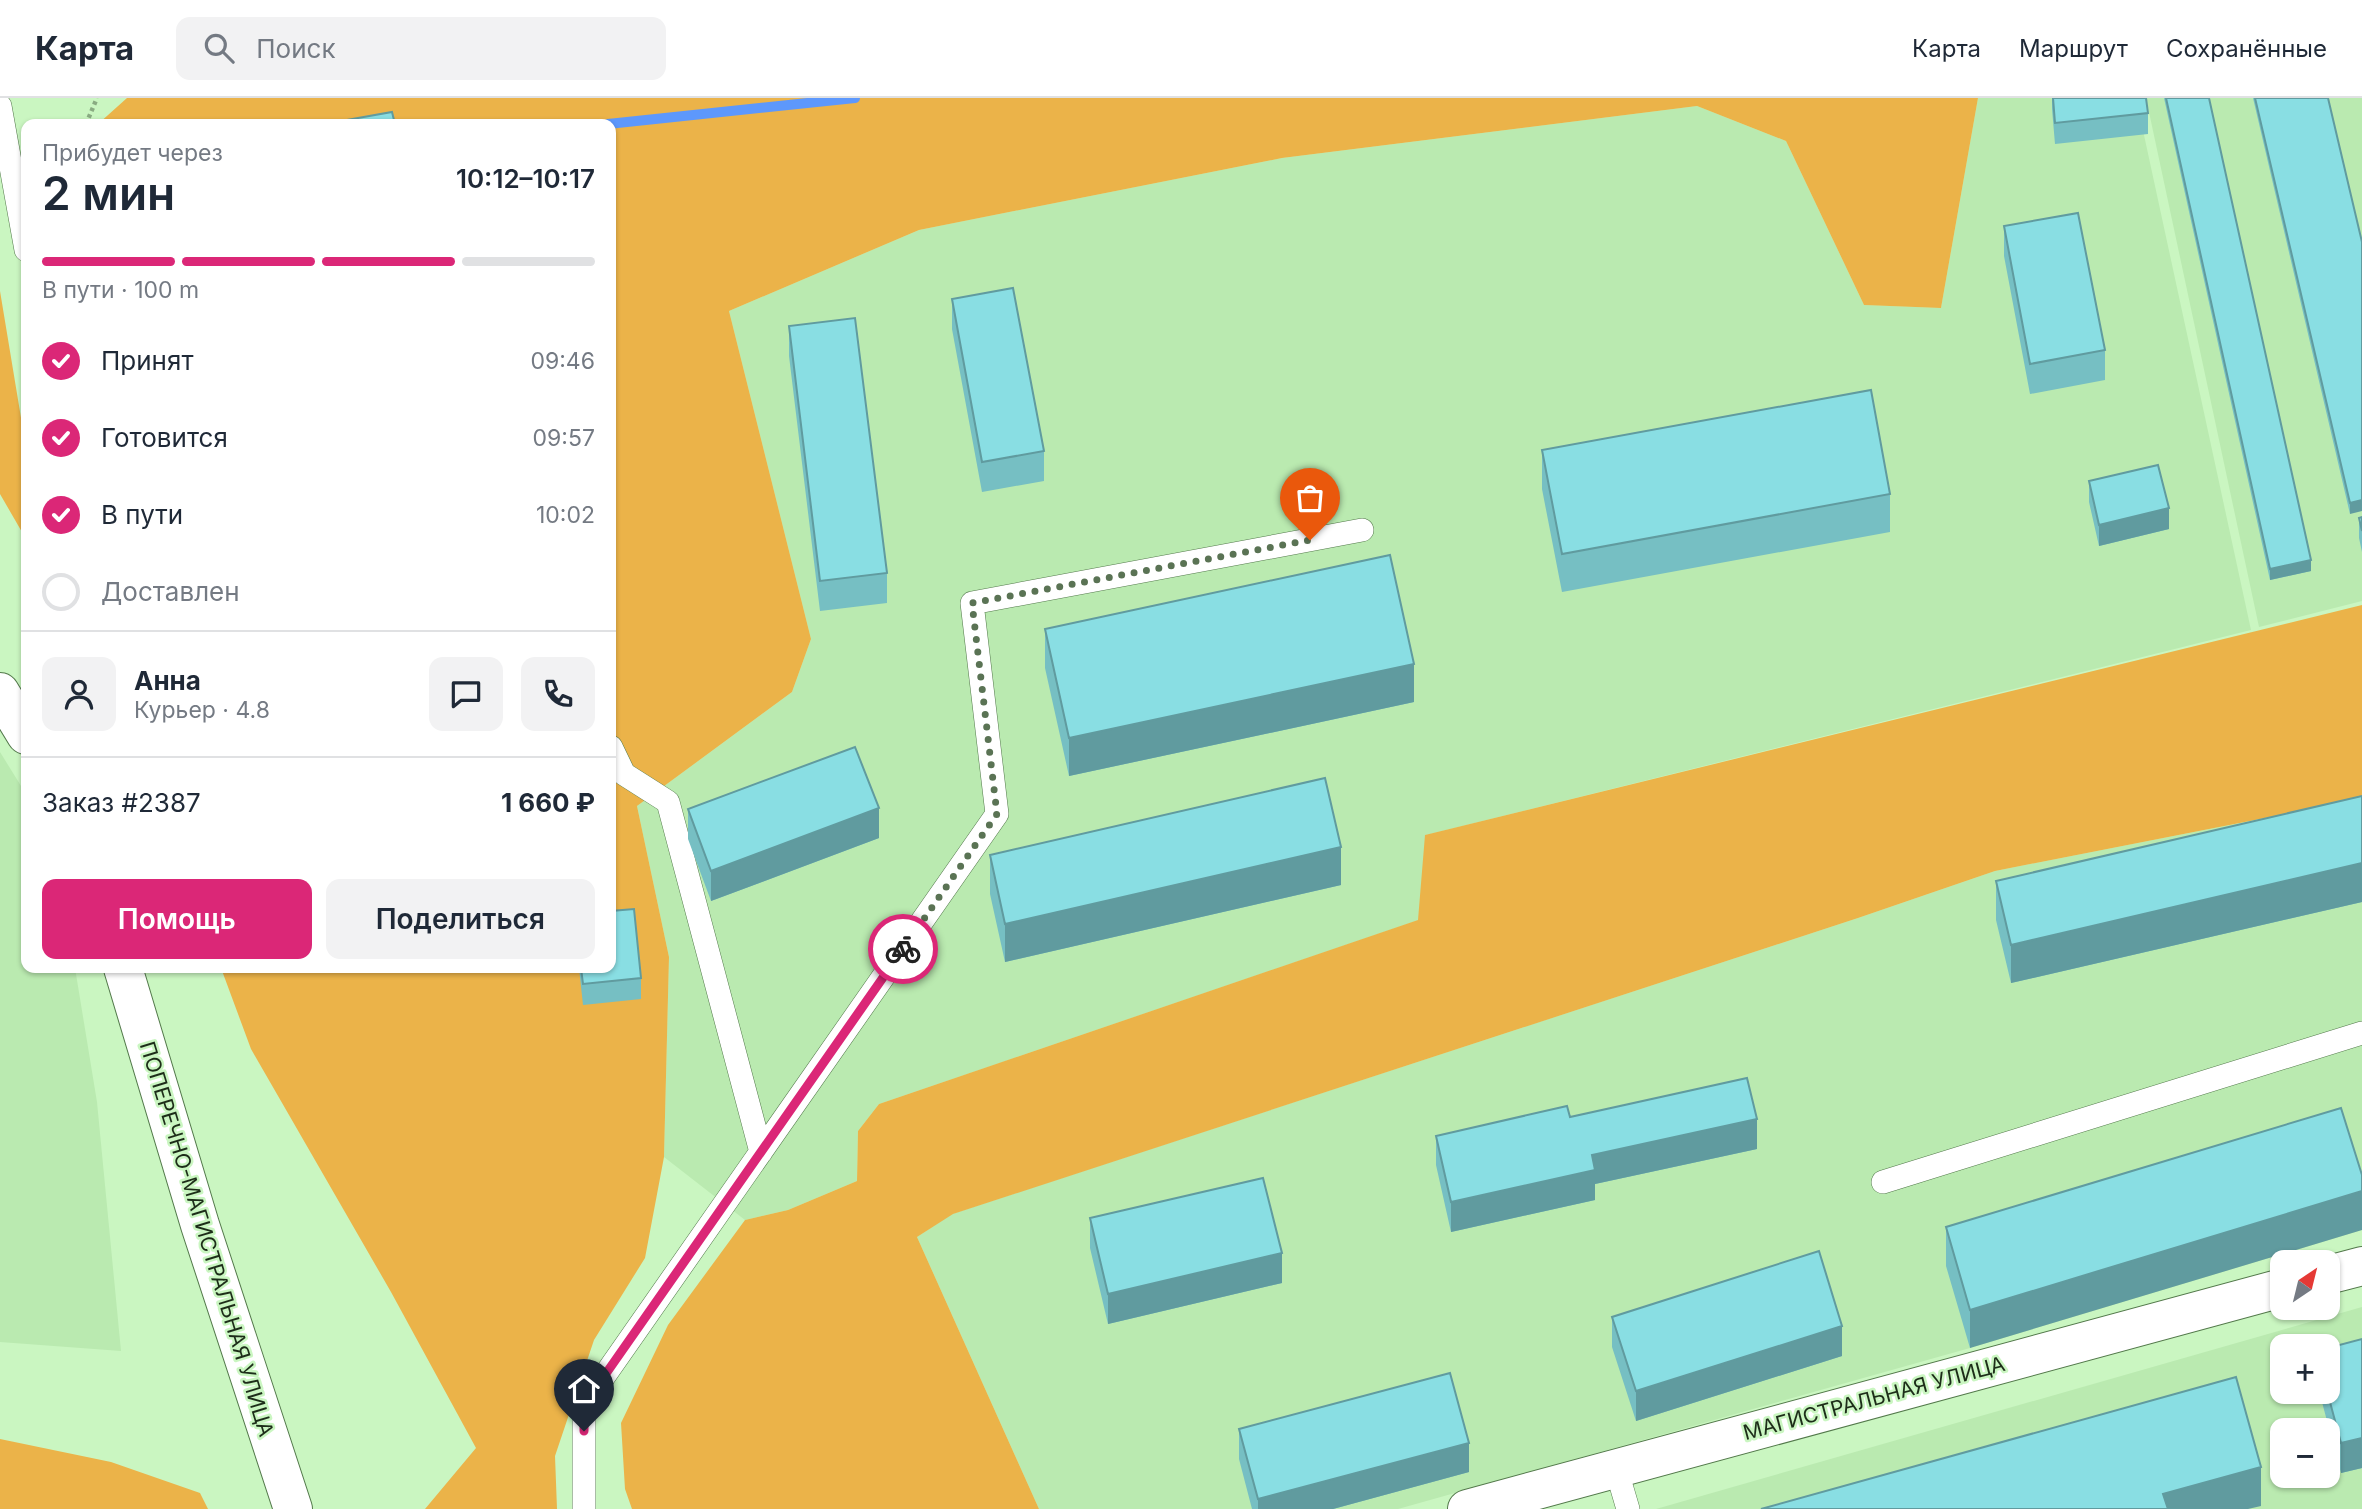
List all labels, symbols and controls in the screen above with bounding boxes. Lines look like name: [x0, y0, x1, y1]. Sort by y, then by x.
search box: [176, 17, 666, 80]
text: Карта: [35, 28, 134, 68]
icon: search: [200, 29, 238, 67]
text: Поиск: [256, 33, 335, 64]
text: Карта: [1912, 34, 1981, 63]
text: Маршрут: [2019, 34, 2128, 63]
text: Сохранённые: [2166, 34, 2327, 63]
text: Прибудет через: [42, 139, 223, 167]
text: 10:12–10:17: [456, 163, 595, 194]
text: 2 мин: [42, 165, 175, 221]
text: В пути · 100 m: [42, 276, 199, 304]
icon: check: [42, 342, 80, 380]
text: Принят: [101, 345, 194, 376]
text: 09:46: [530, 347, 595, 375]
icon: check: [42, 419, 80, 457]
text: Готовится: [101, 422, 228, 453]
text: 09:57: [533, 424, 595, 452]
pin: [1280, 468, 1340, 540]
icon: bag: [1291, 479, 1329, 517]
icon: check: [42, 496, 80, 534]
text: В пути: [101, 499, 183, 530]
text: 10:02: [536, 501, 595, 529]
text: Доставлен: [101, 576, 240, 607]
button: person: [42, 657, 116, 731]
button: chat: [429, 657, 503, 731]
button: phone: [521, 657, 595, 731]
text: Анна: [134, 665, 201, 696]
text: Курьер · 4.8: [134, 696, 270, 724]
text: Заказ #2387: [42, 787, 201, 818]
text: 1 660 ₽: [501, 787, 595, 818]
button: Помощь: [42, 879, 312, 959]
button: Поделиться: [326, 879, 595, 959]
courier: [868, 914, 938, 984]
icon: bike: [884, 930, 922, 968]
street label: ПОПЕРЕЧНО-МАГИСТРАЛЬНАЯ УЛИЦА: [135, 1038, 279, 1440]
north arrow: [2270, 1250, 2340, 1320]
map controls: [2270, 1250, 2340, 1488]
button: +: [2270, 1334, 2340, 1404]
street label: МАГИСТРАЛЬНАЯ УЛИЦА: [1740, 1351, 2008, 1445]
pin: [554, 1359, 614, 1431]
icon: home: [565, 1370, 603, 1408]
button: −: [2270, 1418, 2340, 1488]

